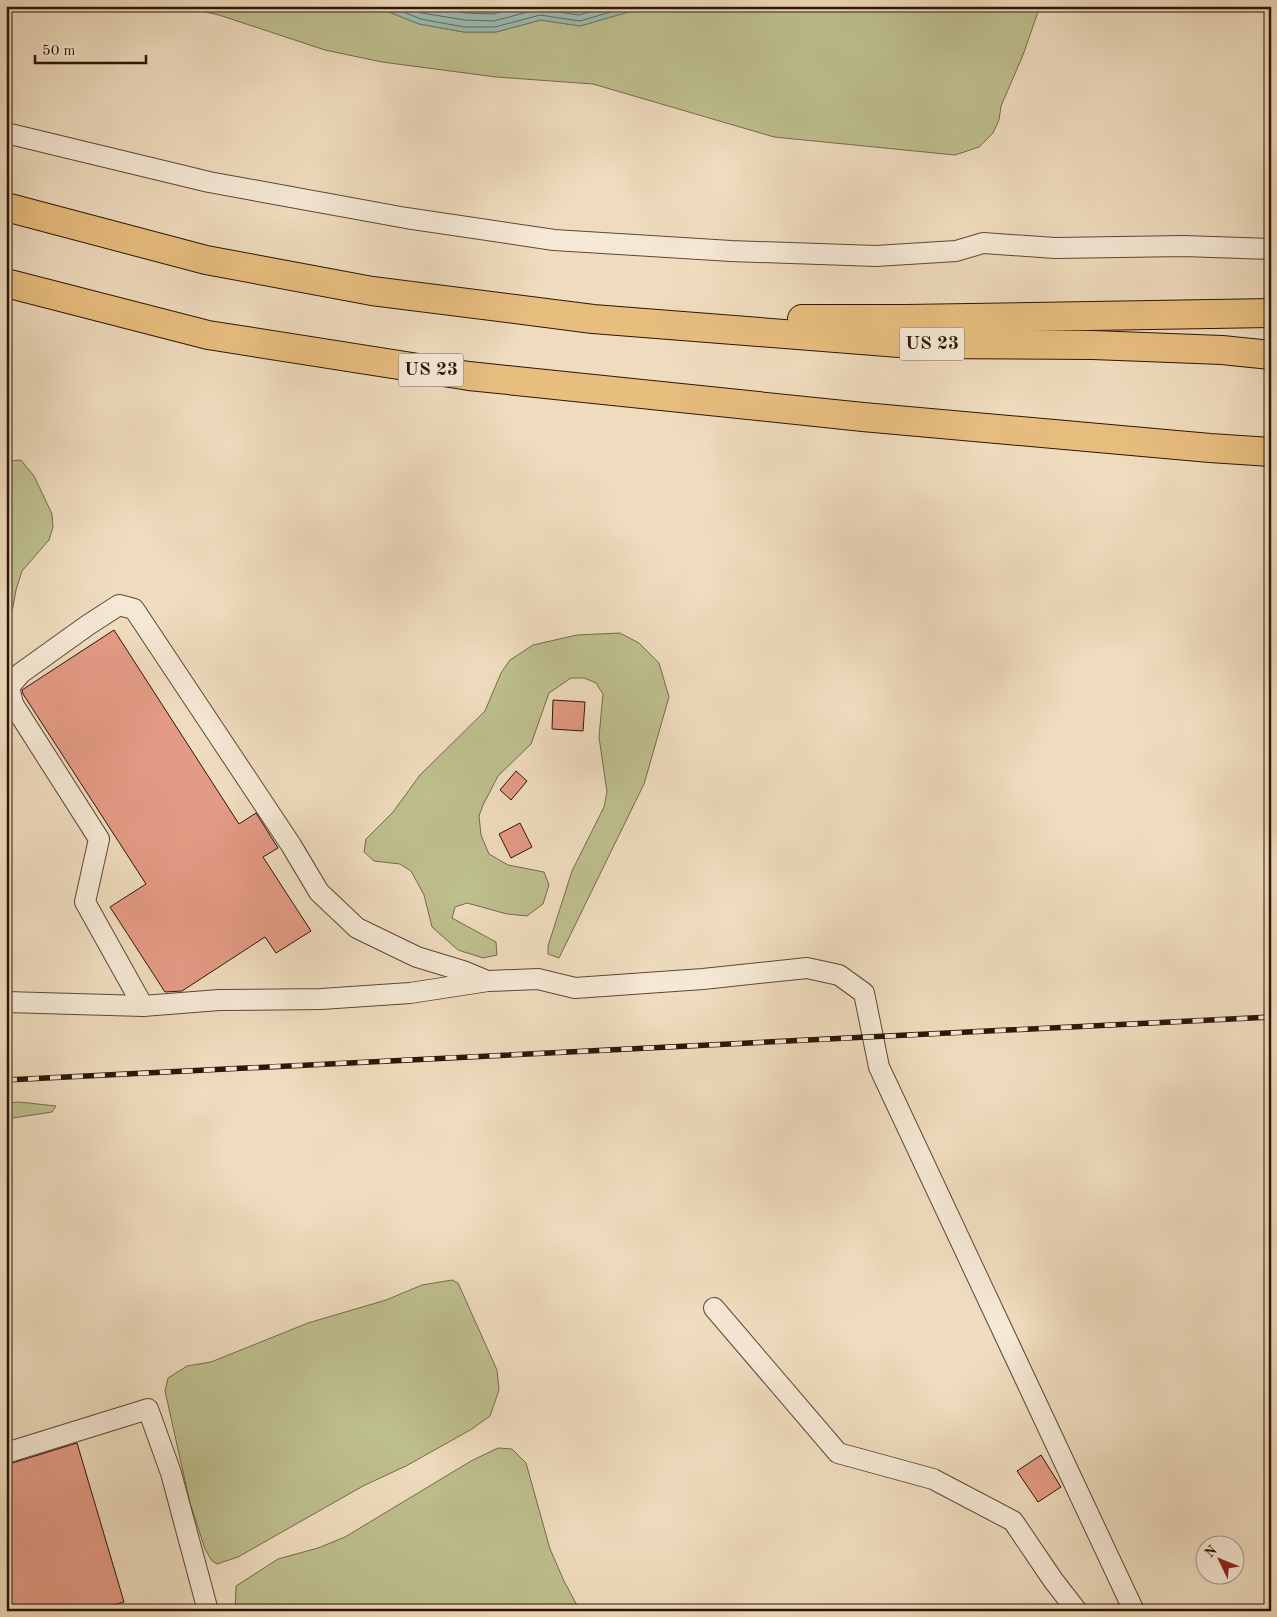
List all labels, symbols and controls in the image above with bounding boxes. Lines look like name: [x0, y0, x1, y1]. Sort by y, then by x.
scale bar: [35, 32, 146, 64]
text: 50 m: [42, 44, 76, 59]
road number: US 23: [900, 328, 964, 360]
road number: US 23: [398, 354, 464, 386]
north arrow: [1194, 1534, 1244, 1584]
text: N: [1202, 1543, 1220, 1561]

